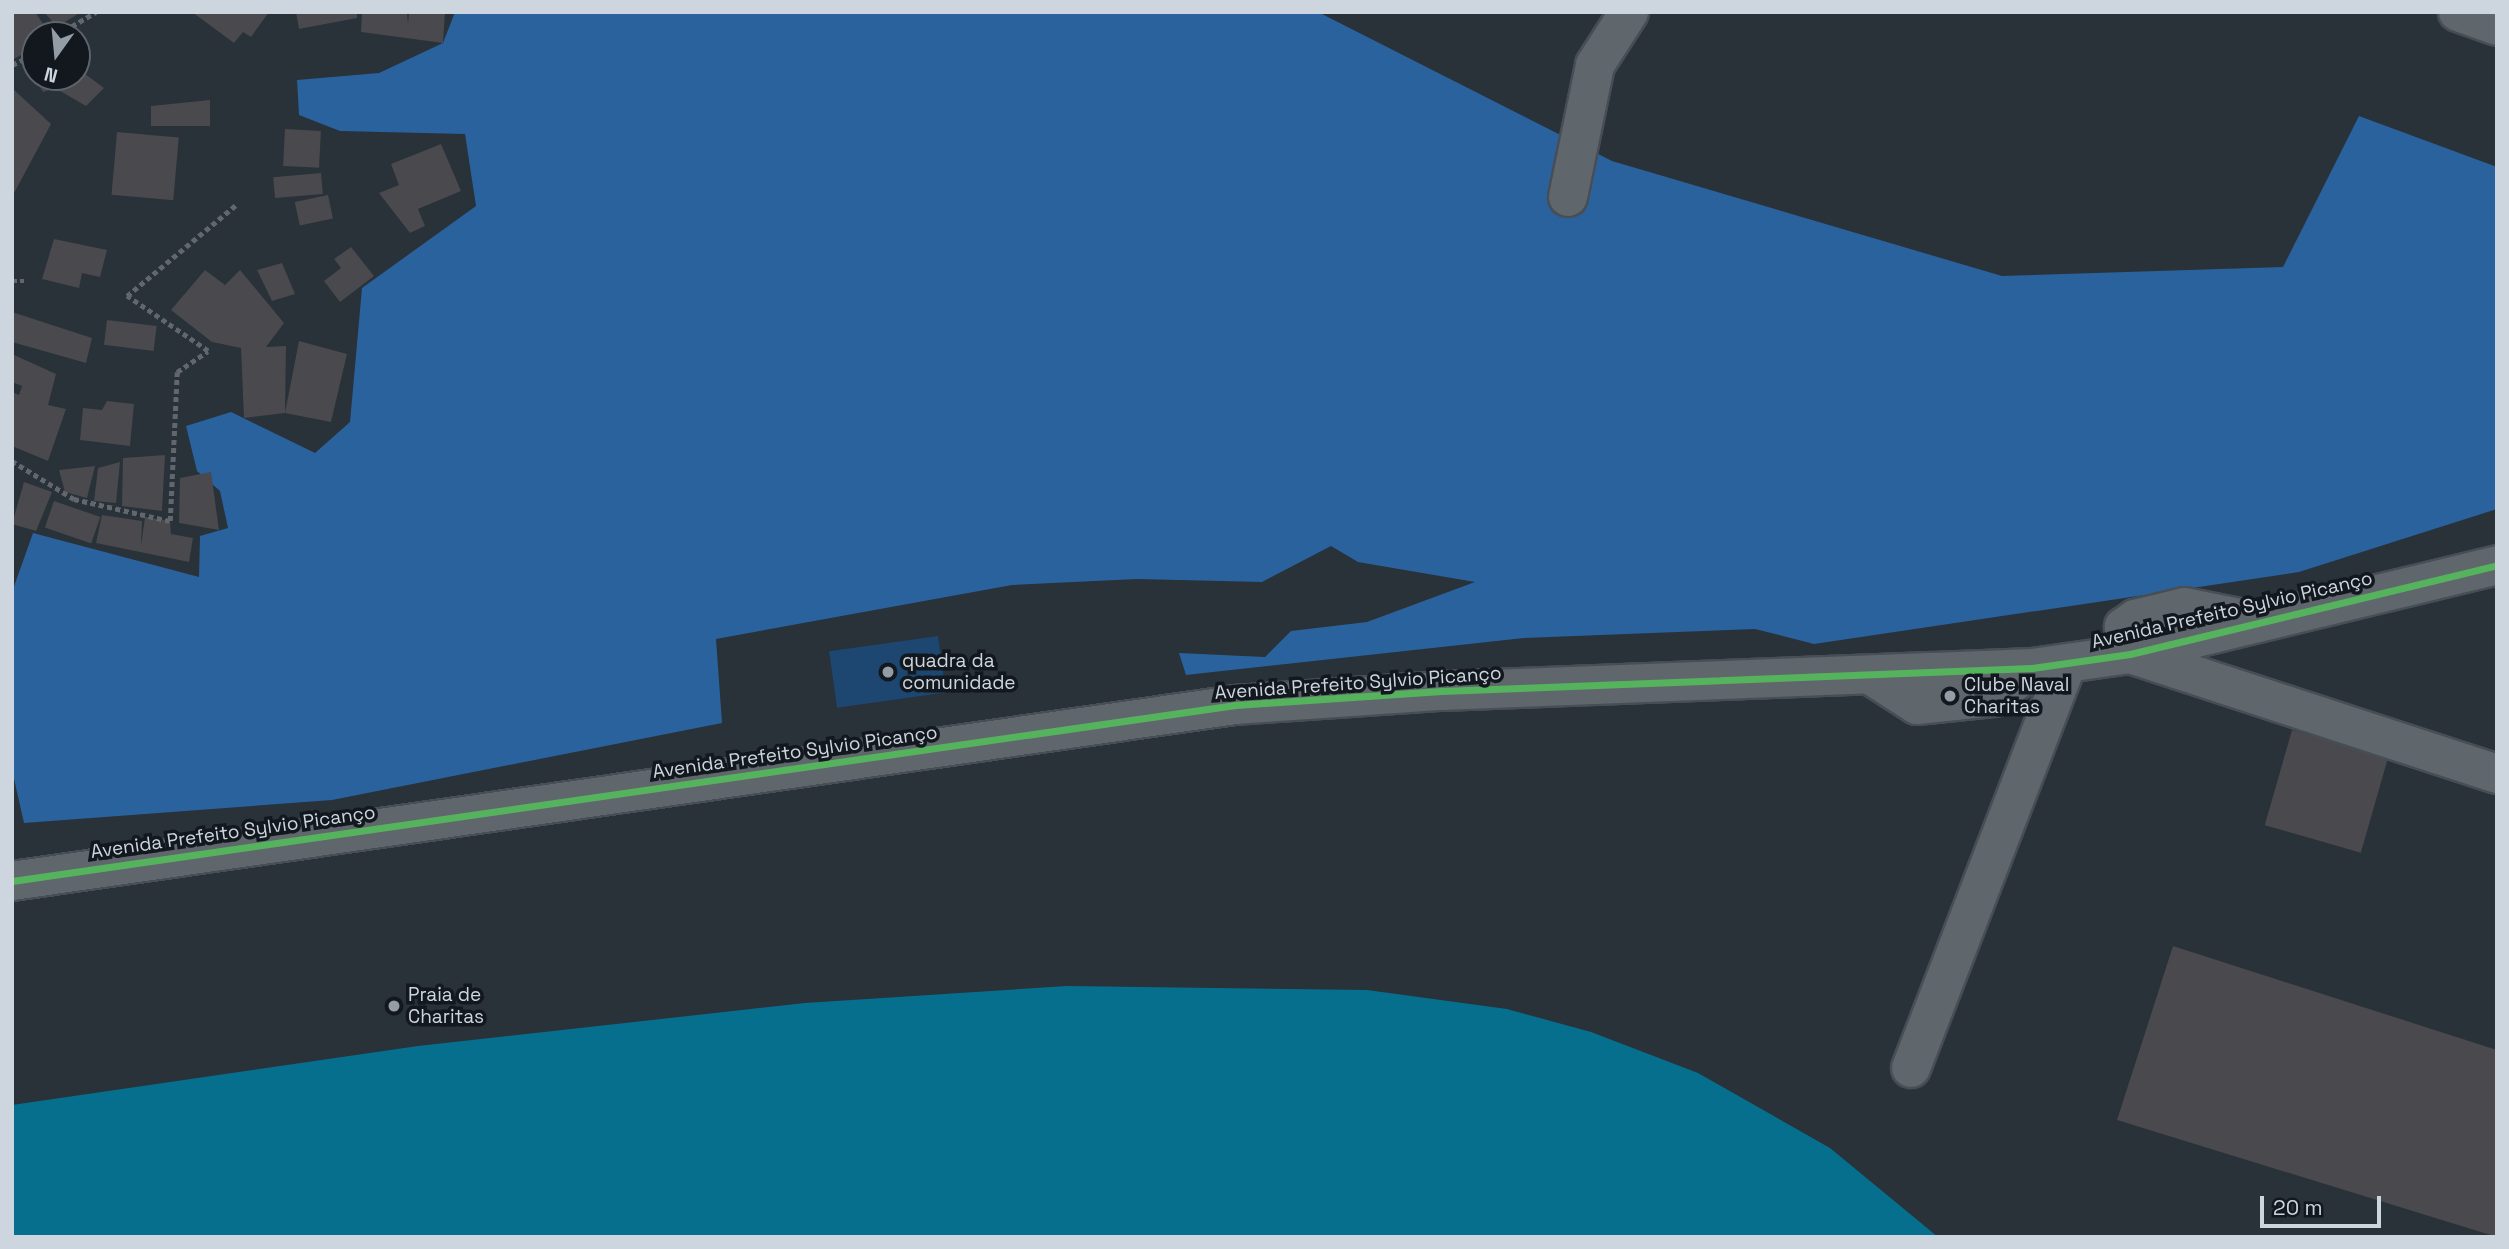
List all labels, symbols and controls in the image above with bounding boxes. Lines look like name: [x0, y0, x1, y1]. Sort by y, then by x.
north arrow: [21, 21, 91, 91]
text: N: [42, 61, 60, 89]
street label: Avenida Prefeito Sylvio Picanço: [2089, 567, 2375, 653]
place label: quadra da comunidade: [902, 650, 1016, 694]
street label: Avenida Prefeito Sylvio Picanço: [1214, 662, 1502, 704]
marker: quadra da comunidade: [880, 664, 896, 680]
place label: Clube Naval Charitas: [1964, 674, 2069, 718]
marker: Clube Naval Charitas: [1942, 688, 1958, 704]
street label: Avenida Prefeito Sylvio Picanço: [651, 721, 939, 783]
street label: Avenida Prefeito Sylvio Picanço: [89, 801, 377, 863]
place label: Praia de Charitas: [408, 984, 484, 1028]
marker: Praia de Charitas: [386, 998, 402, 1014]
scale bar: [2264, 1182, 2385, 1226]
text: 20 m: [2273, 1194, 2323, 1221]

